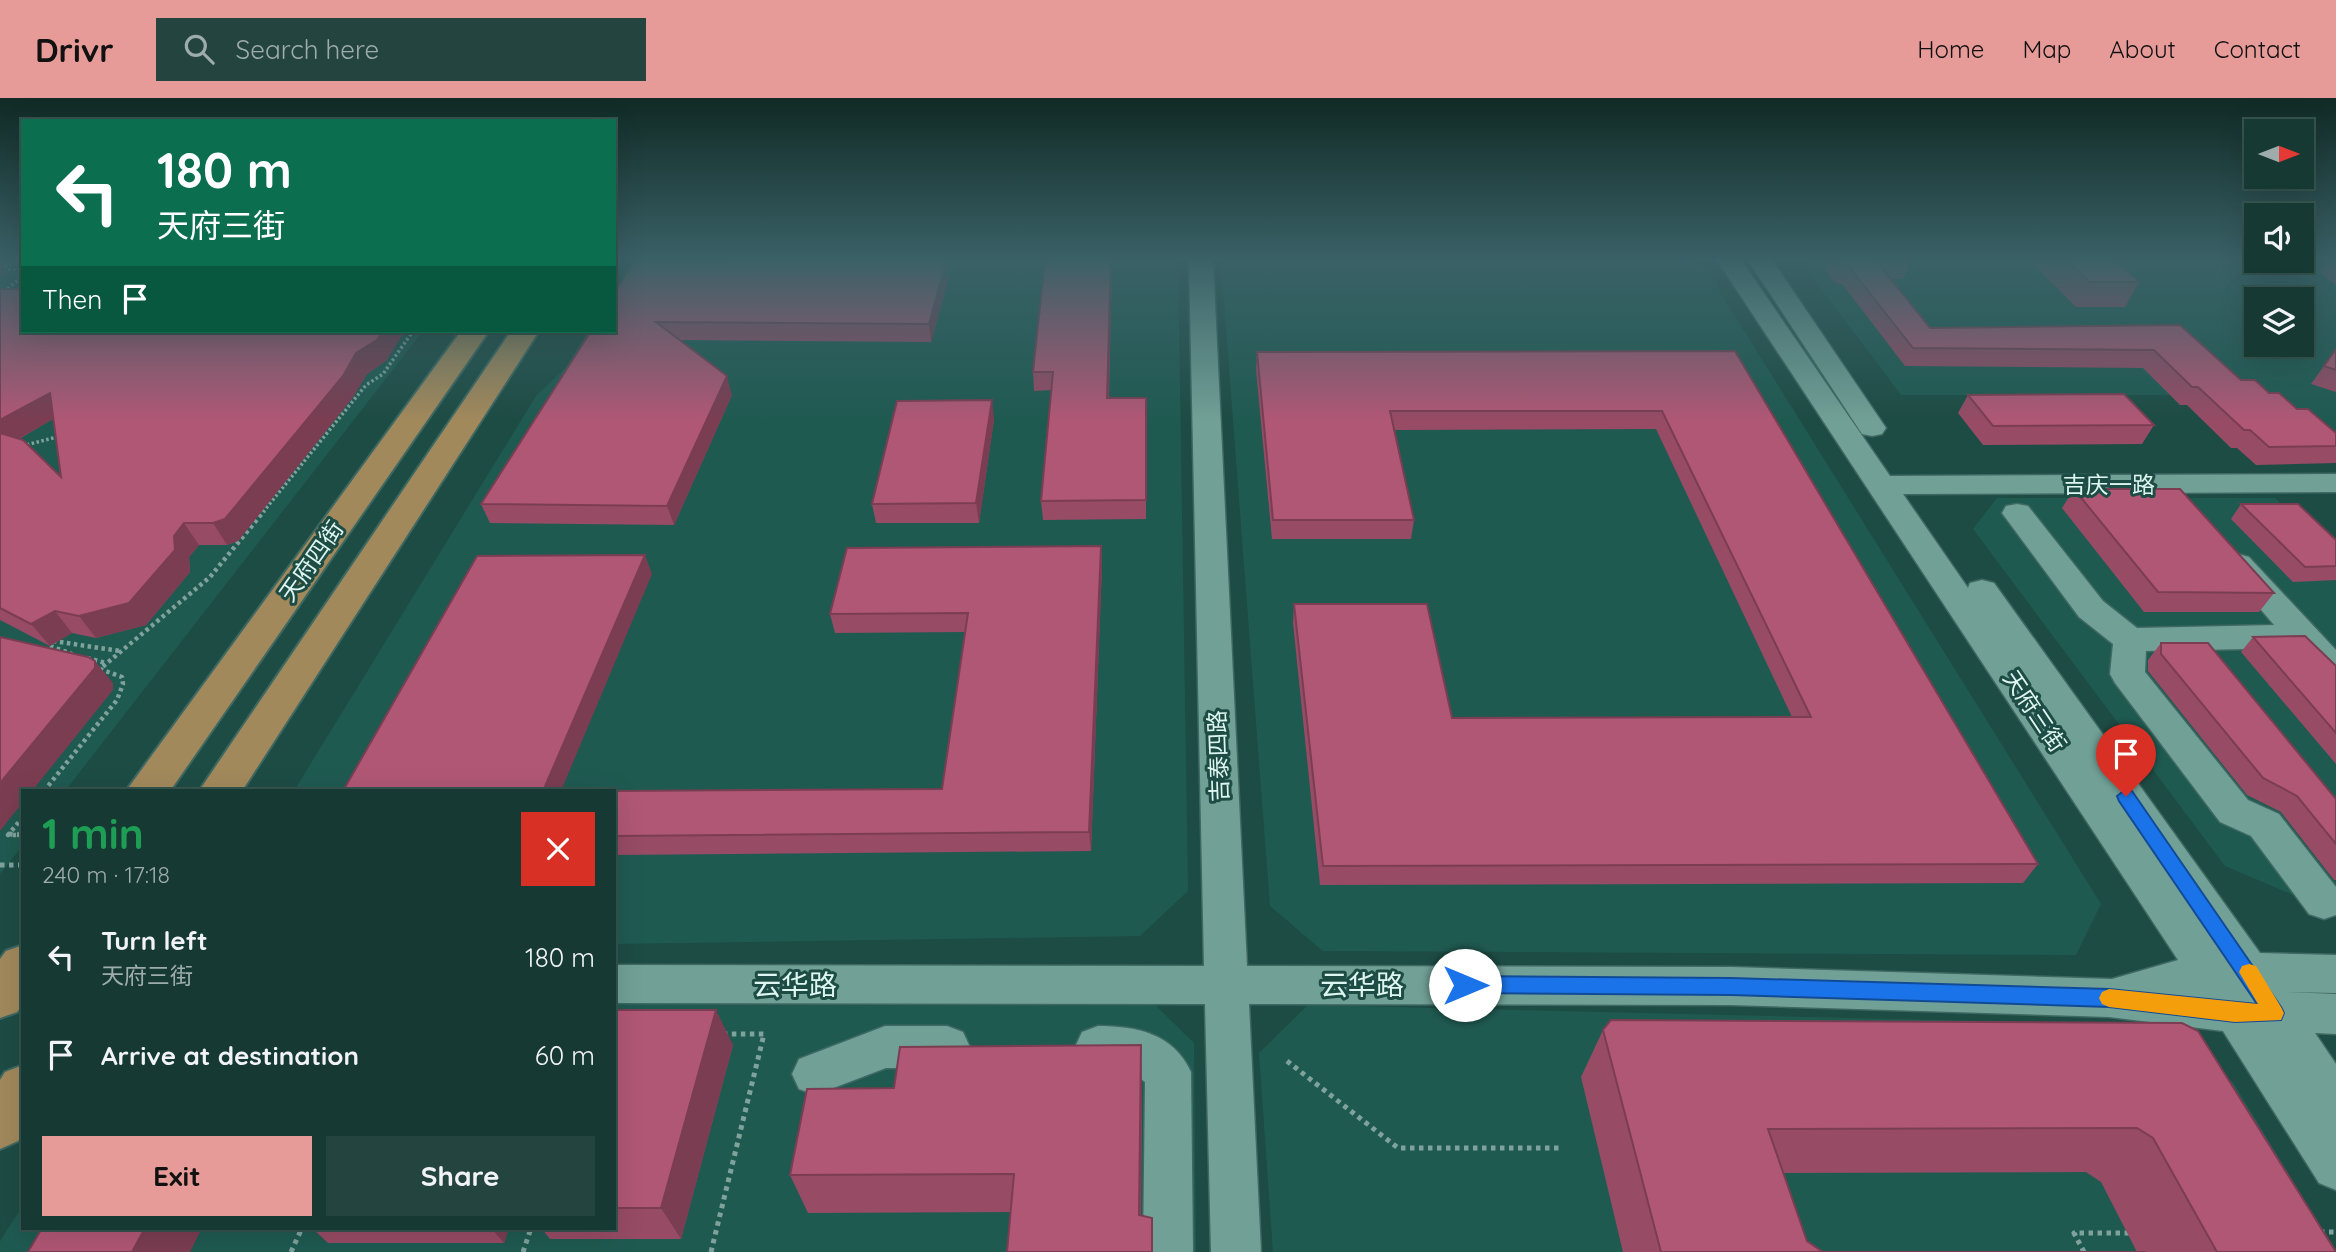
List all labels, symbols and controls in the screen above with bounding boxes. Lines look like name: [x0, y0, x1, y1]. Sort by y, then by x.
search box: [156, 18, 646, 81]
text: Drivr: [35, 29, 114, 70]
icon: search: [180, 30, 218, 68]
text: Search here: [236, 33, 379, 66]
text: Home: [1917, 34, 1984, 64]
text: Map: [2022, 34, 2071, 64]
text: About: [2109, 34, 2176, 64]
text: Contact: [2214, 34, 2301, 64]
north arrow: [2244, 119, 2314, 189]
map controls: [2244, 119, 2314, 357]
text: 180 m: [157, 139, 292, 200]
icon: left: [42, 147, 133, 238]
button: sound: [2244, 203, 2314, 273]
text: 天府三街: [157, 205, 285, 245]
icon: arrive: [116, 280, 154, 318]
text: Then: [42, 283, 102, 316]
button: layers: [2244, 287, 2314, 357]
street label: 吉庆一路: [2063, 470, 2155, 499]
street label: 天府四街: [273, 515, 349, 607]
street label: 天府三街: [1997, 665, 2073, 757]
street label: 吉泰四路: [1202, 710, 1234, 802]
pin: [2096, 724, 2156, 796]
icon: arrive: [2107, 735, 2145, 773]
text: 1 min: [42, 807, 144, 860]
button: close: [521, 812, 595, 886]
text: 240 m · 17:18: [42, 860, 170, 889]
text: Turn left: [101, 924, 208, 957]
icon: left: [42, 938, 80, 976]
text: 180 m: [525, 941, 595, 974]
position arrow: [1428, 948, 1502, 1022]
text: 天府三街: [101, 961, 193, 990]
street label: 云华路: [753, 967, 837, 1002]
street label: 云华路: [1320, 967, 1404, 1002]
icon: arrive: [42, 1036, 80, 1074]
text: Arrive at destination: [101, 1039, 359, 1072]
text: 60 m: [535, 1039, 595, 1072]
button: Exit: [42, 1136, 312, 1216]
button: Share: [326, 1136, 595, 1216]

